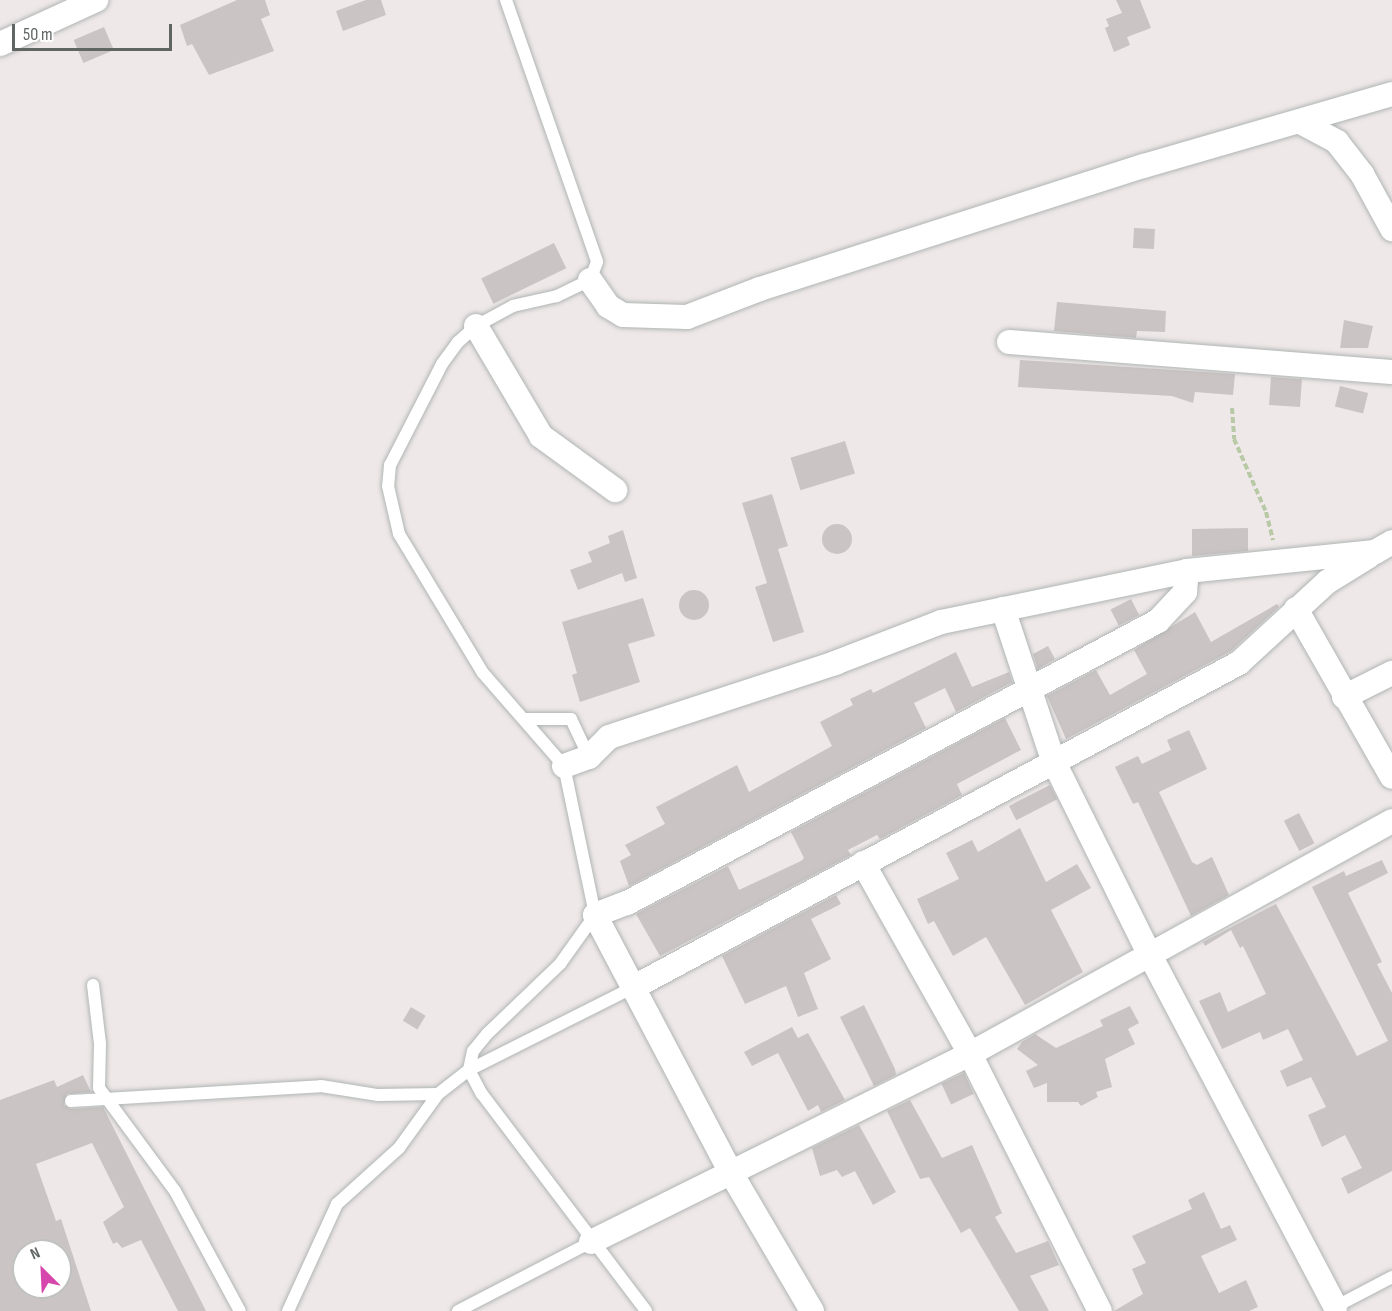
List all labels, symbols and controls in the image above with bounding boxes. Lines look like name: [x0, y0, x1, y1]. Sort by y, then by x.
scale bar: [15, 12, 176, 50]
text: 50 m: [23, 24, 53, 45]
north arrow: [12, 1239, 72, 1299]
text: N: [28, 1244, 43, 1264]

